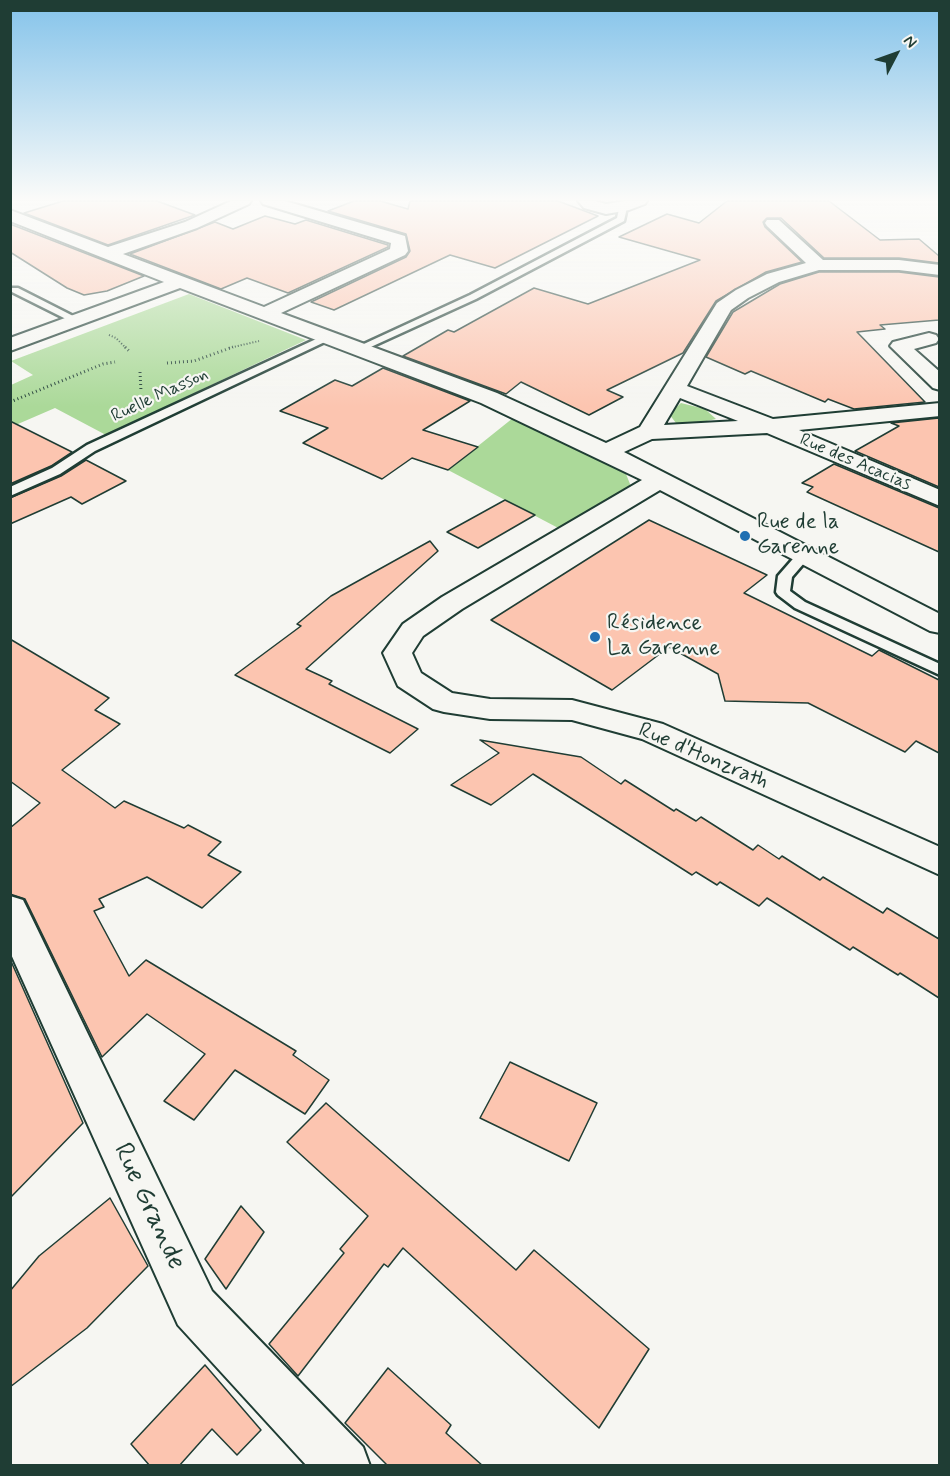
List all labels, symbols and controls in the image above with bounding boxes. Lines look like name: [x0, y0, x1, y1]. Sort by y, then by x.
north arrow: [866, 24, 926, 84]
text: N: [899, 31, 921, 53]
street label: Ruelle Masson: [108, 364, 212, 428]
street label: Rue des Acacias: [796, 430, 914, 496]
place label: Rue de la Garenne: [757, 510, 839, 562]
marker: Rue de la Garenne: [738, 529, 752, 543]
place label: Résidence La Garenne: [607, 611, 720, 662]
marker: Résidence La Garenne: [588, 630, 602, 644]
street label: Rue d'Honzrath: [634, 718, 772, 796]
street label: Rue Grande: [105, 1139, 191, 1275]

